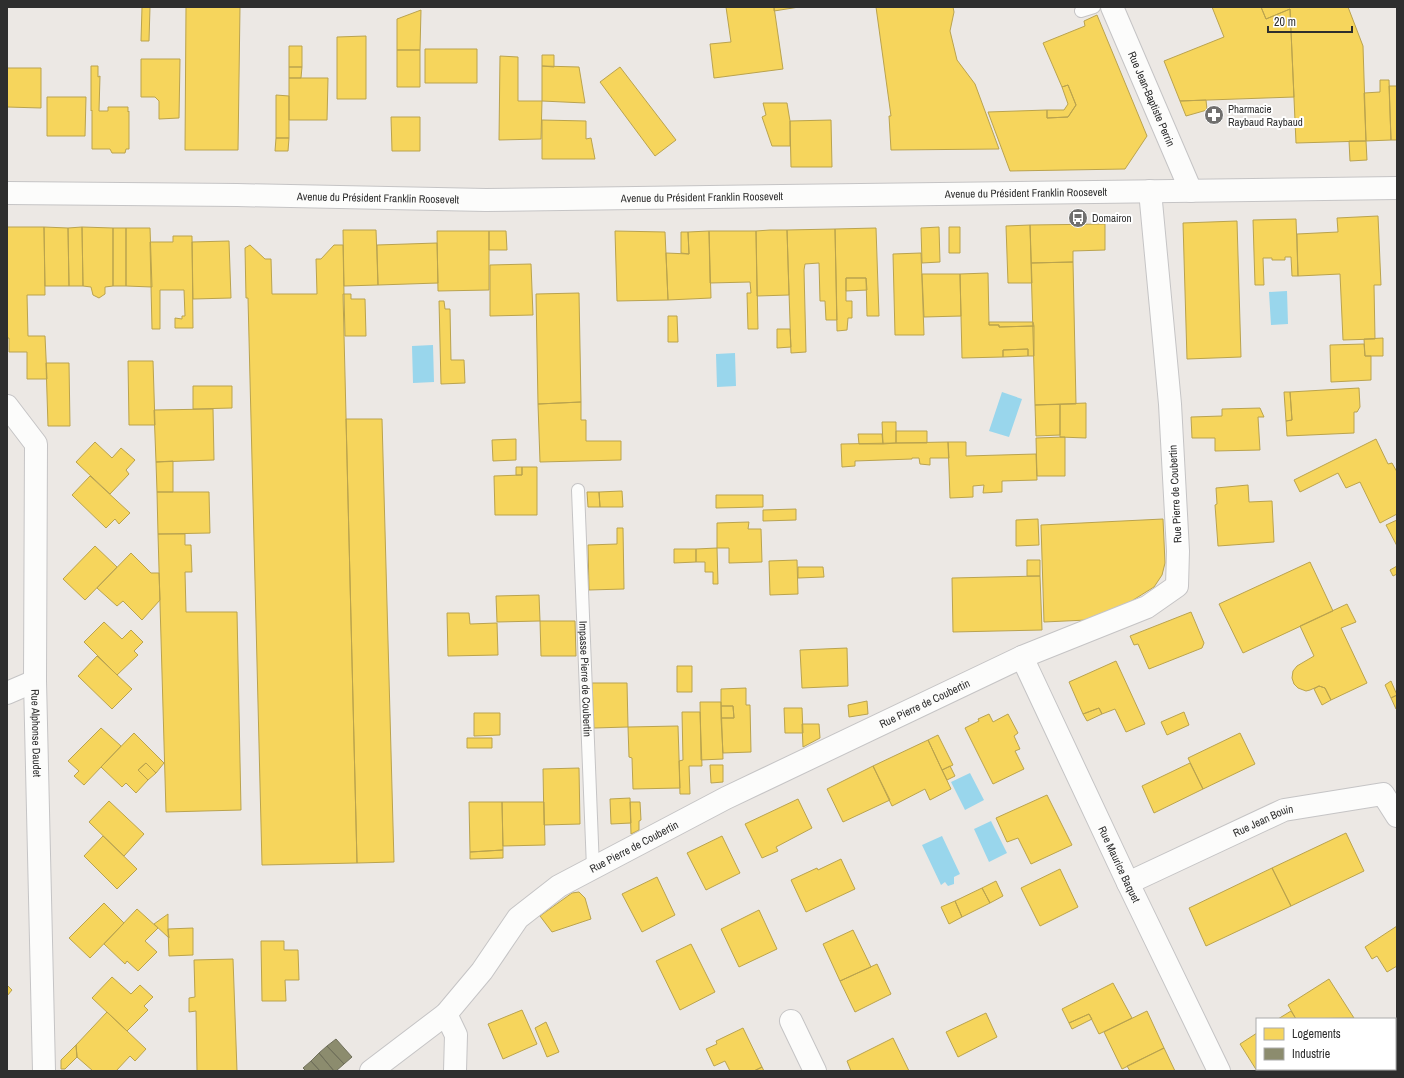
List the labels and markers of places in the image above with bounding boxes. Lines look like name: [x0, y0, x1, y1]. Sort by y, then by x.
place label: Pharmacie Raybaud Raybaud: [1228, 102, 1303, 129]
pharmacy icon: Pharmacie Raybaud Raybaud: [1203, 104, 1225, 126]
bus stop icon: Domairon: [1067, 207, 1089, 229]
place label: Domairon: [1092, 211, 1132, 225]

